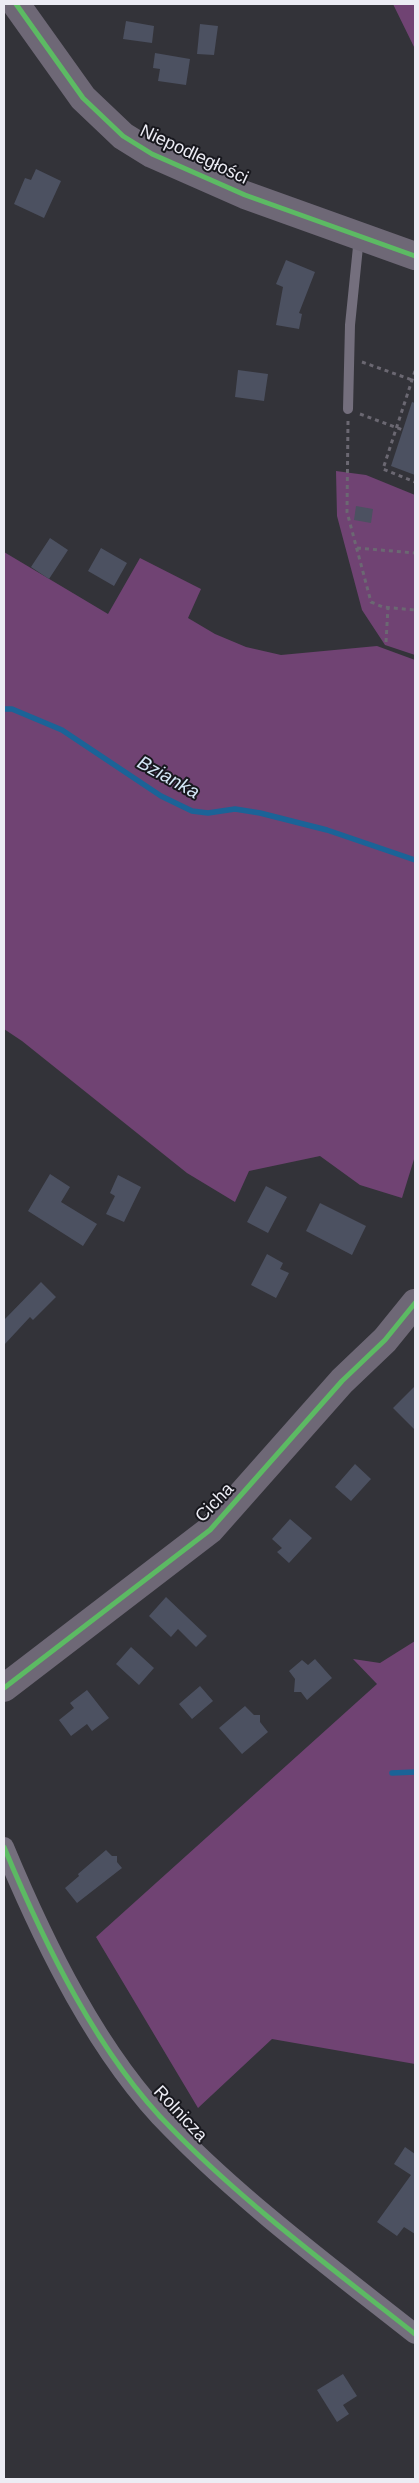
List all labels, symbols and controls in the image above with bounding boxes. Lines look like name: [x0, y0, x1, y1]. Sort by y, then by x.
street label: Niepodległości: [136, 120, 252, 190]
water label: Bzianka: [133, 752, 203, 804]
street label: Cicha: [191, 1479, 239, 1527]
street label: Rolnicza: [149, 2081, 211, 2147]

